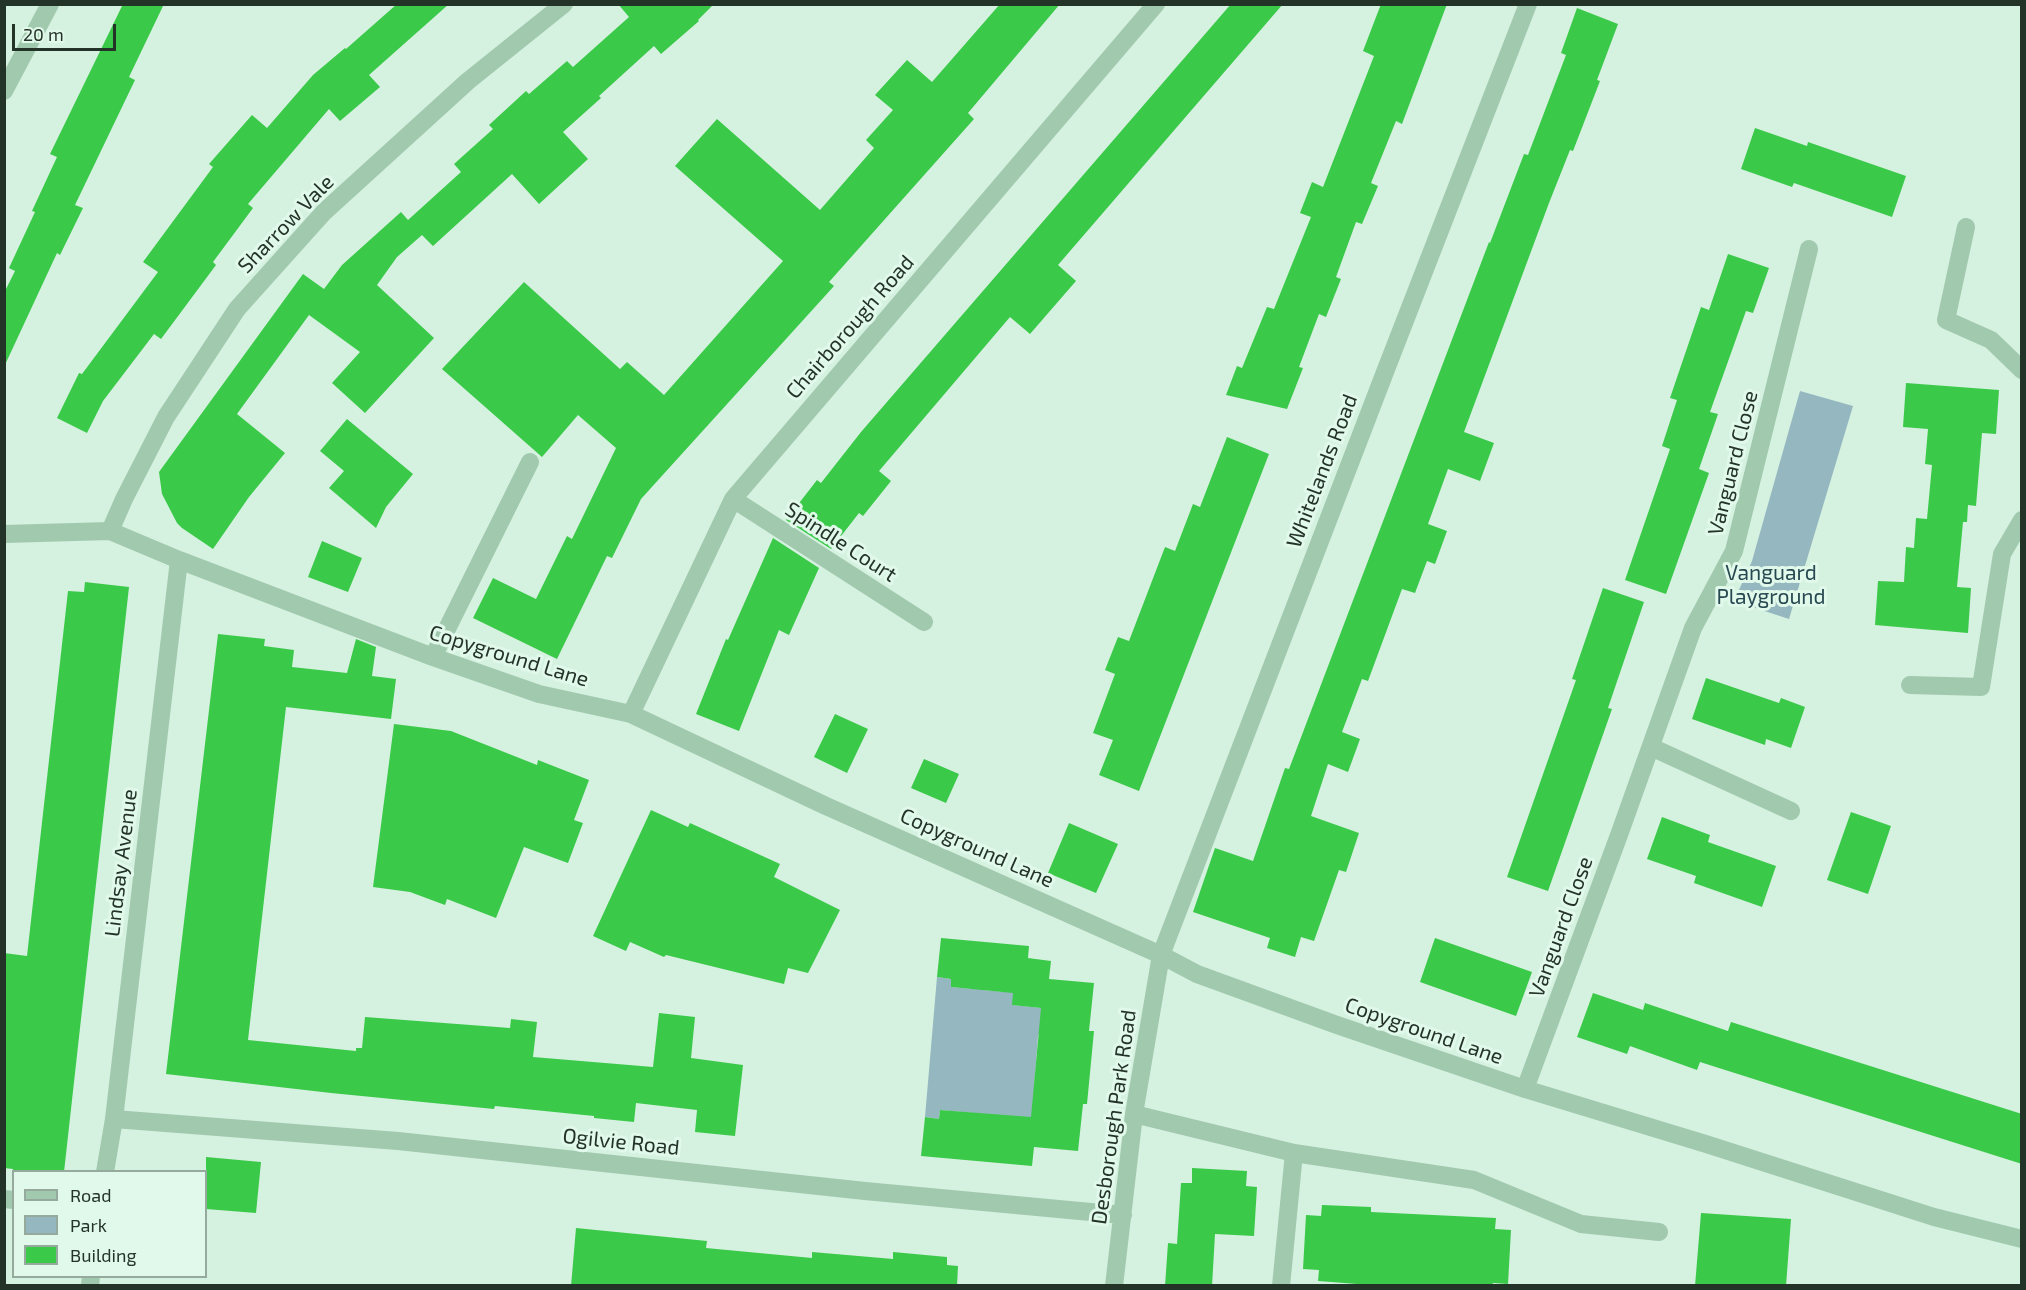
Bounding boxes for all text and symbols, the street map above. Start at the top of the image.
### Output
scale bar [15,12,118,50]
text: 20 m [23,23,64,45]
street label: Sharrow Vale [233,170,339,278]
street label: Chairborough Road [781,250,919,404]
street label: Vanguard Close [1703,388,1763,538]
street label: Whitelands Road [1281,391,1363,551]
street label: Spindle Court [781,497,901,587]
park label: Vanguard Playground [1716,560,1826,610]
street label: Copyground Lane [426,620,592,692]
street label: Lindsay Avenue [99,788,143,938]
street label: Copyground Lane [896,803,1058,893]
street label: Vanguard Close [1524,853,1598,1001]
street label: Copyground Lane [1342,992,1506,1070]
street label: Desborough Park Road [1086,1008,1142,1226]
street label: Ogilvie Road [561,1123,681,1161]
legend [12,1170,207,1278]
text: Road [70,1184,111,1206]
text: Park [70,1214,107,1236]
text: Building [70,1244,137,1266]

